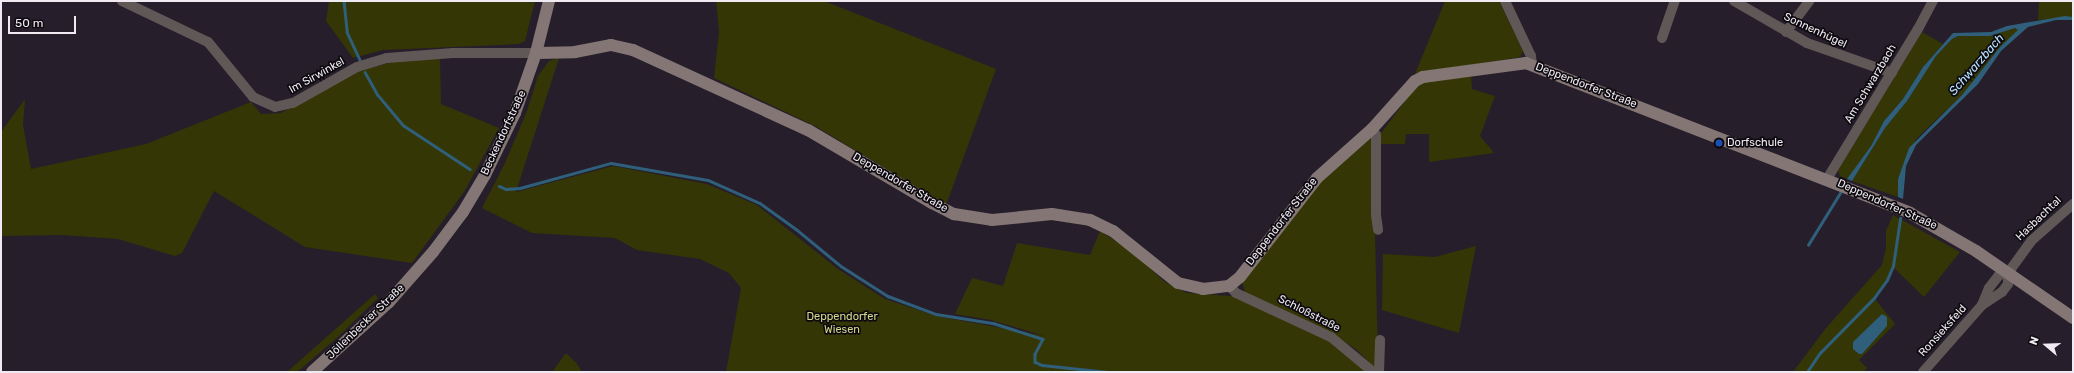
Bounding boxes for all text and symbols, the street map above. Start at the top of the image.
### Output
scale bar [10,8,78,34]
street label: Sonnenhügel [1781,11,1849,51]
text: 50 m [15,16,43,30]
water label: Schwarzbach [1946,31,2008,99]
street label: Am Schwarzbach [1842,42,1900,126]
street label: Im Sirwinkel [287,55,347,97]
street label: Deppendorfer Straße [1533,61,1639,111]
street label: Beckendorfstraße [479,89,529,177]
place label: Dorfschule [1727,136,1783,150]
marker: Dorfschule [1714,138,1724,148]
street label: Deppendorfer Straße [850,150,950,216]
street label: Deppendorfer Straße [1244,175,1320,269]
street label: Deppendorfer Straße [1835,177,1939,233]
street label: Hasbachtal [2014,194,2064,244]
street label: Jöllenbecker Straße [325,282,407,362]
street label: Schloßstraße [1276,293,1342,335]
street label: Ronsieksfeld [1916,302,1970,360]
park label: Deppendorfer Wiesen [806,311,878,337]
north arrow [2026,325,2066,365]
text: N [2027,335,2042,347]

